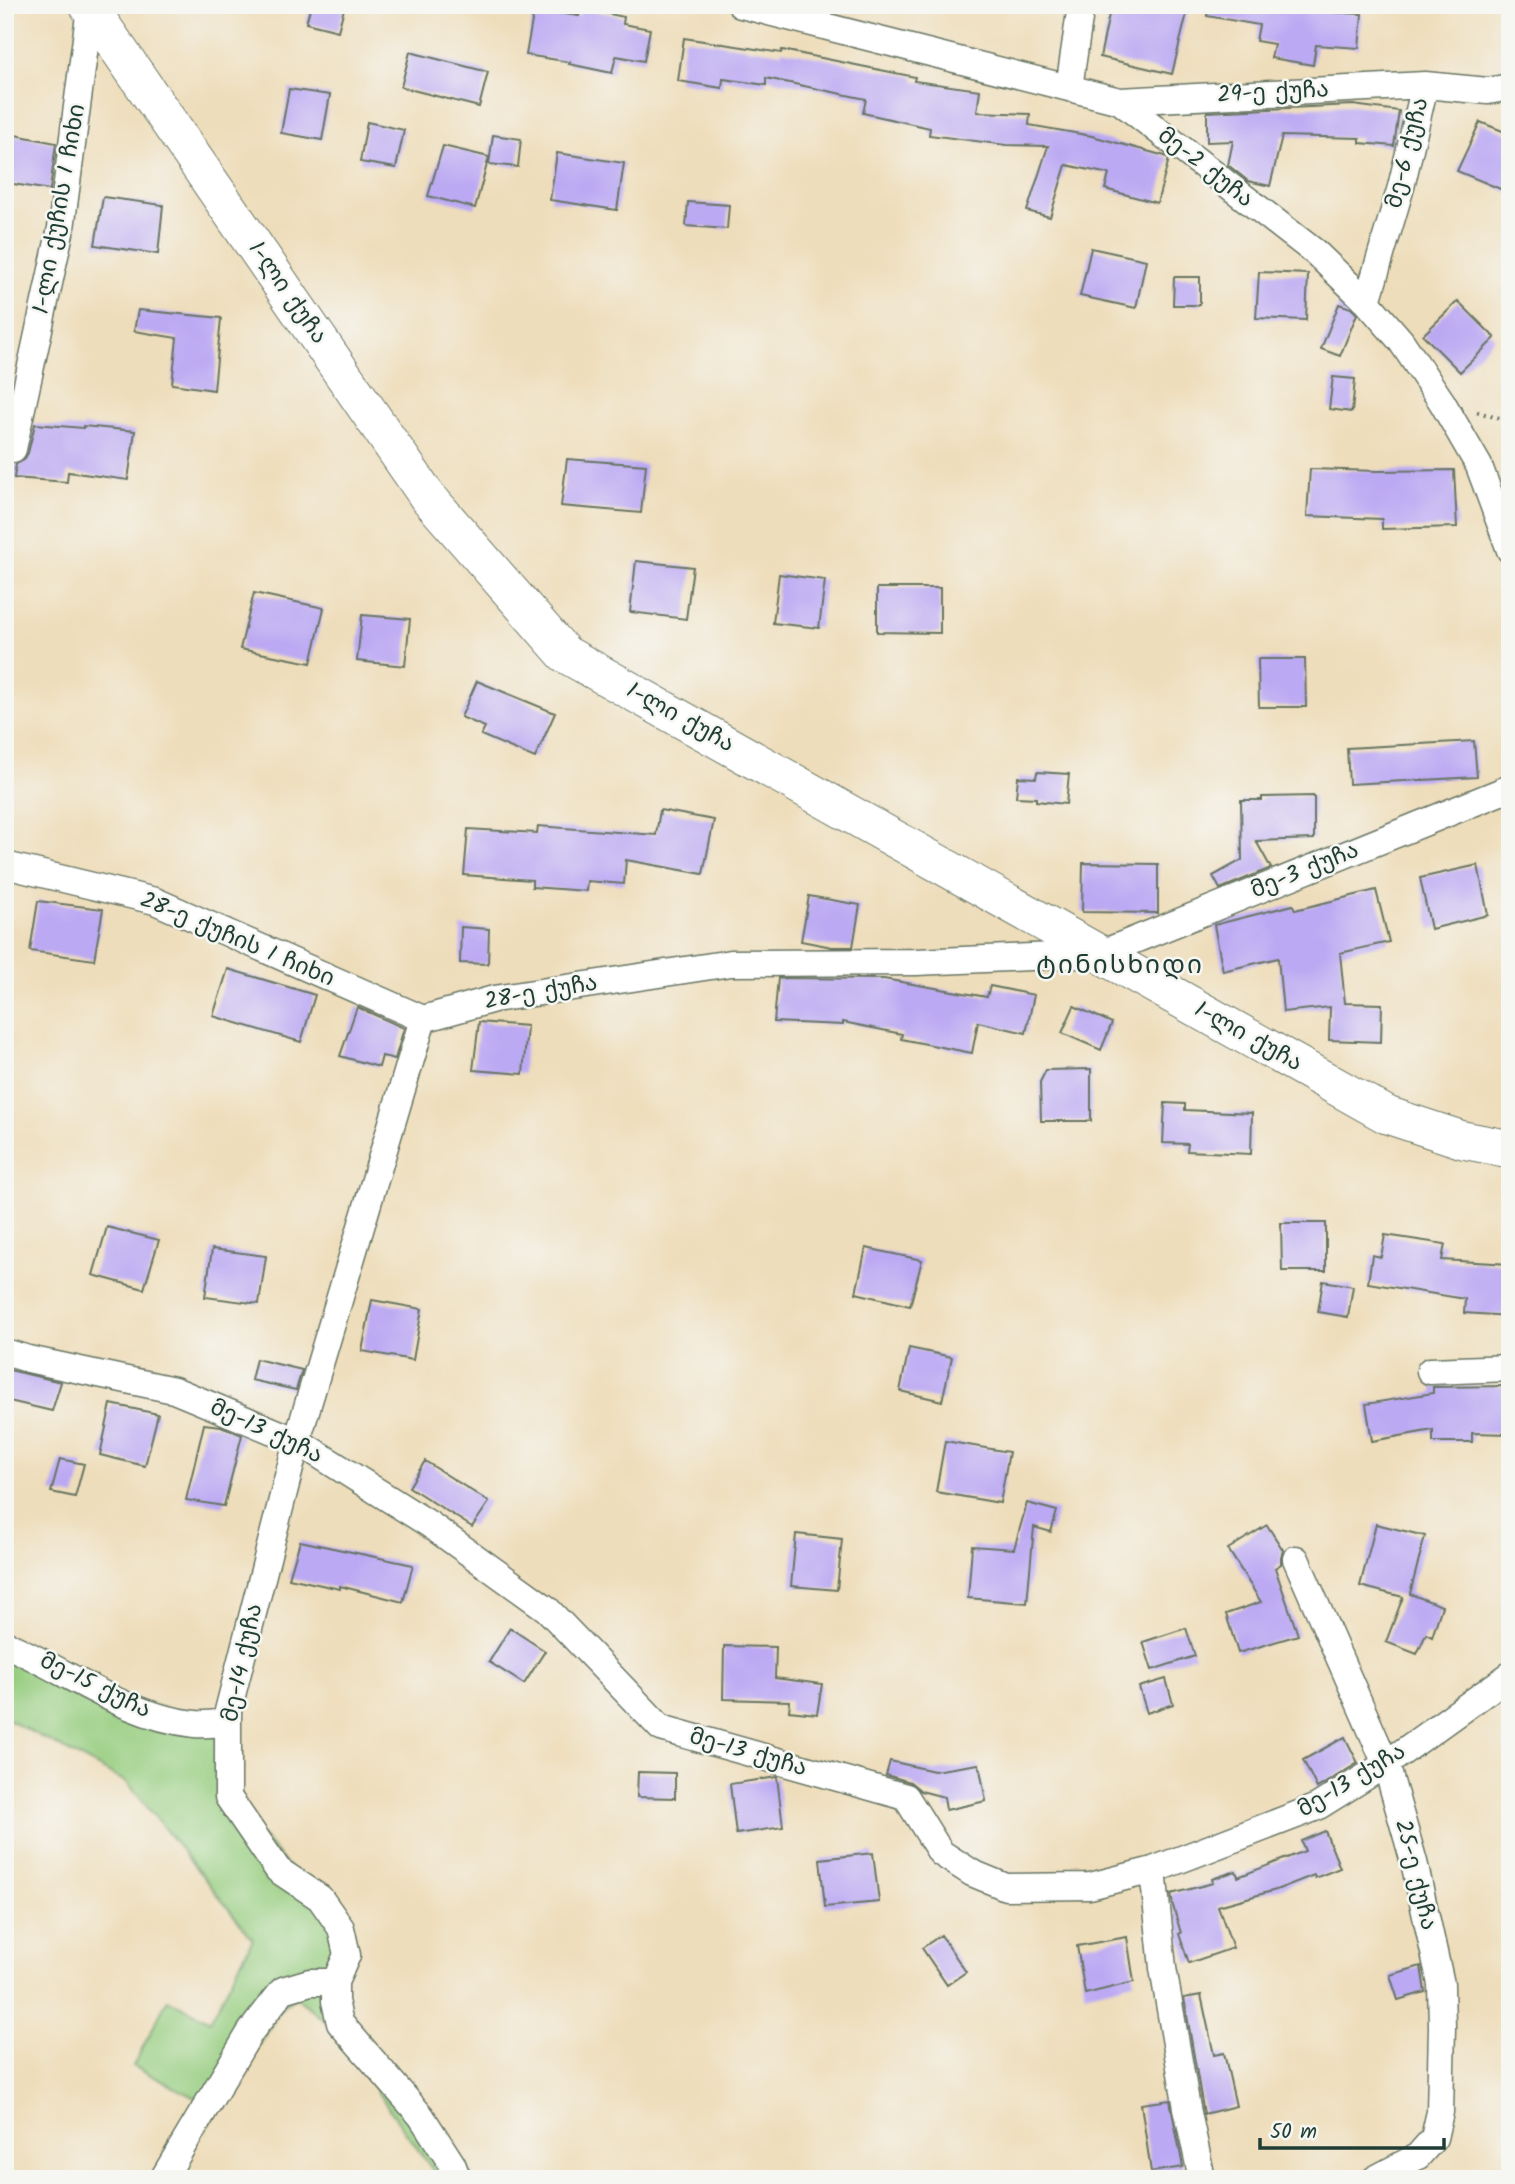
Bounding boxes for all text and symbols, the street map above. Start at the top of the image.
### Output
street label: 29-ე ქუჩა [1216,72,1330,114]
street label: მე-6 ქუჩა [1377,94,1439,212]
street label: 1-ლი ქუჩის I ჩიხი [24,101,96,317]
street label: მე-2 ქუჩა [1149,119,1261,217]
street label: 1-ლი ქუჩა [238,234,336,352]
street label: 1-ლი ქუჩა [619,673,741,763]
street label: მე-3 ქუჩა [1246,833,1364,909]
street label: 28-ე ქუჩის I ჩიხი [134,883,340,997]
district label: ტინისხიდი [1036,945,1204,987]
street label: 28-ე ქუჩა [482,965,600,1021]
street label: 1-ლი ქუჩა [1187,992,1309,1082]
street label: მე-13 ქუჩა [204,1390,328,1474]
street label: მე-14 ქუჩა [213,1600,273,1726]
street label: მე-15 ქუჩა [33,1644,157,1728]
street label: მე-13 ქუჩა [685,1719,811,1787]
street label: მე-13 ქუჩა [1291,1734,1413,1828]
street label: 25-ე ქუჩა [1384,1816,1446,1934]
scale bar [1260,2107,1443,2151]
text: 50 m [1270,2116,1317,2149]

